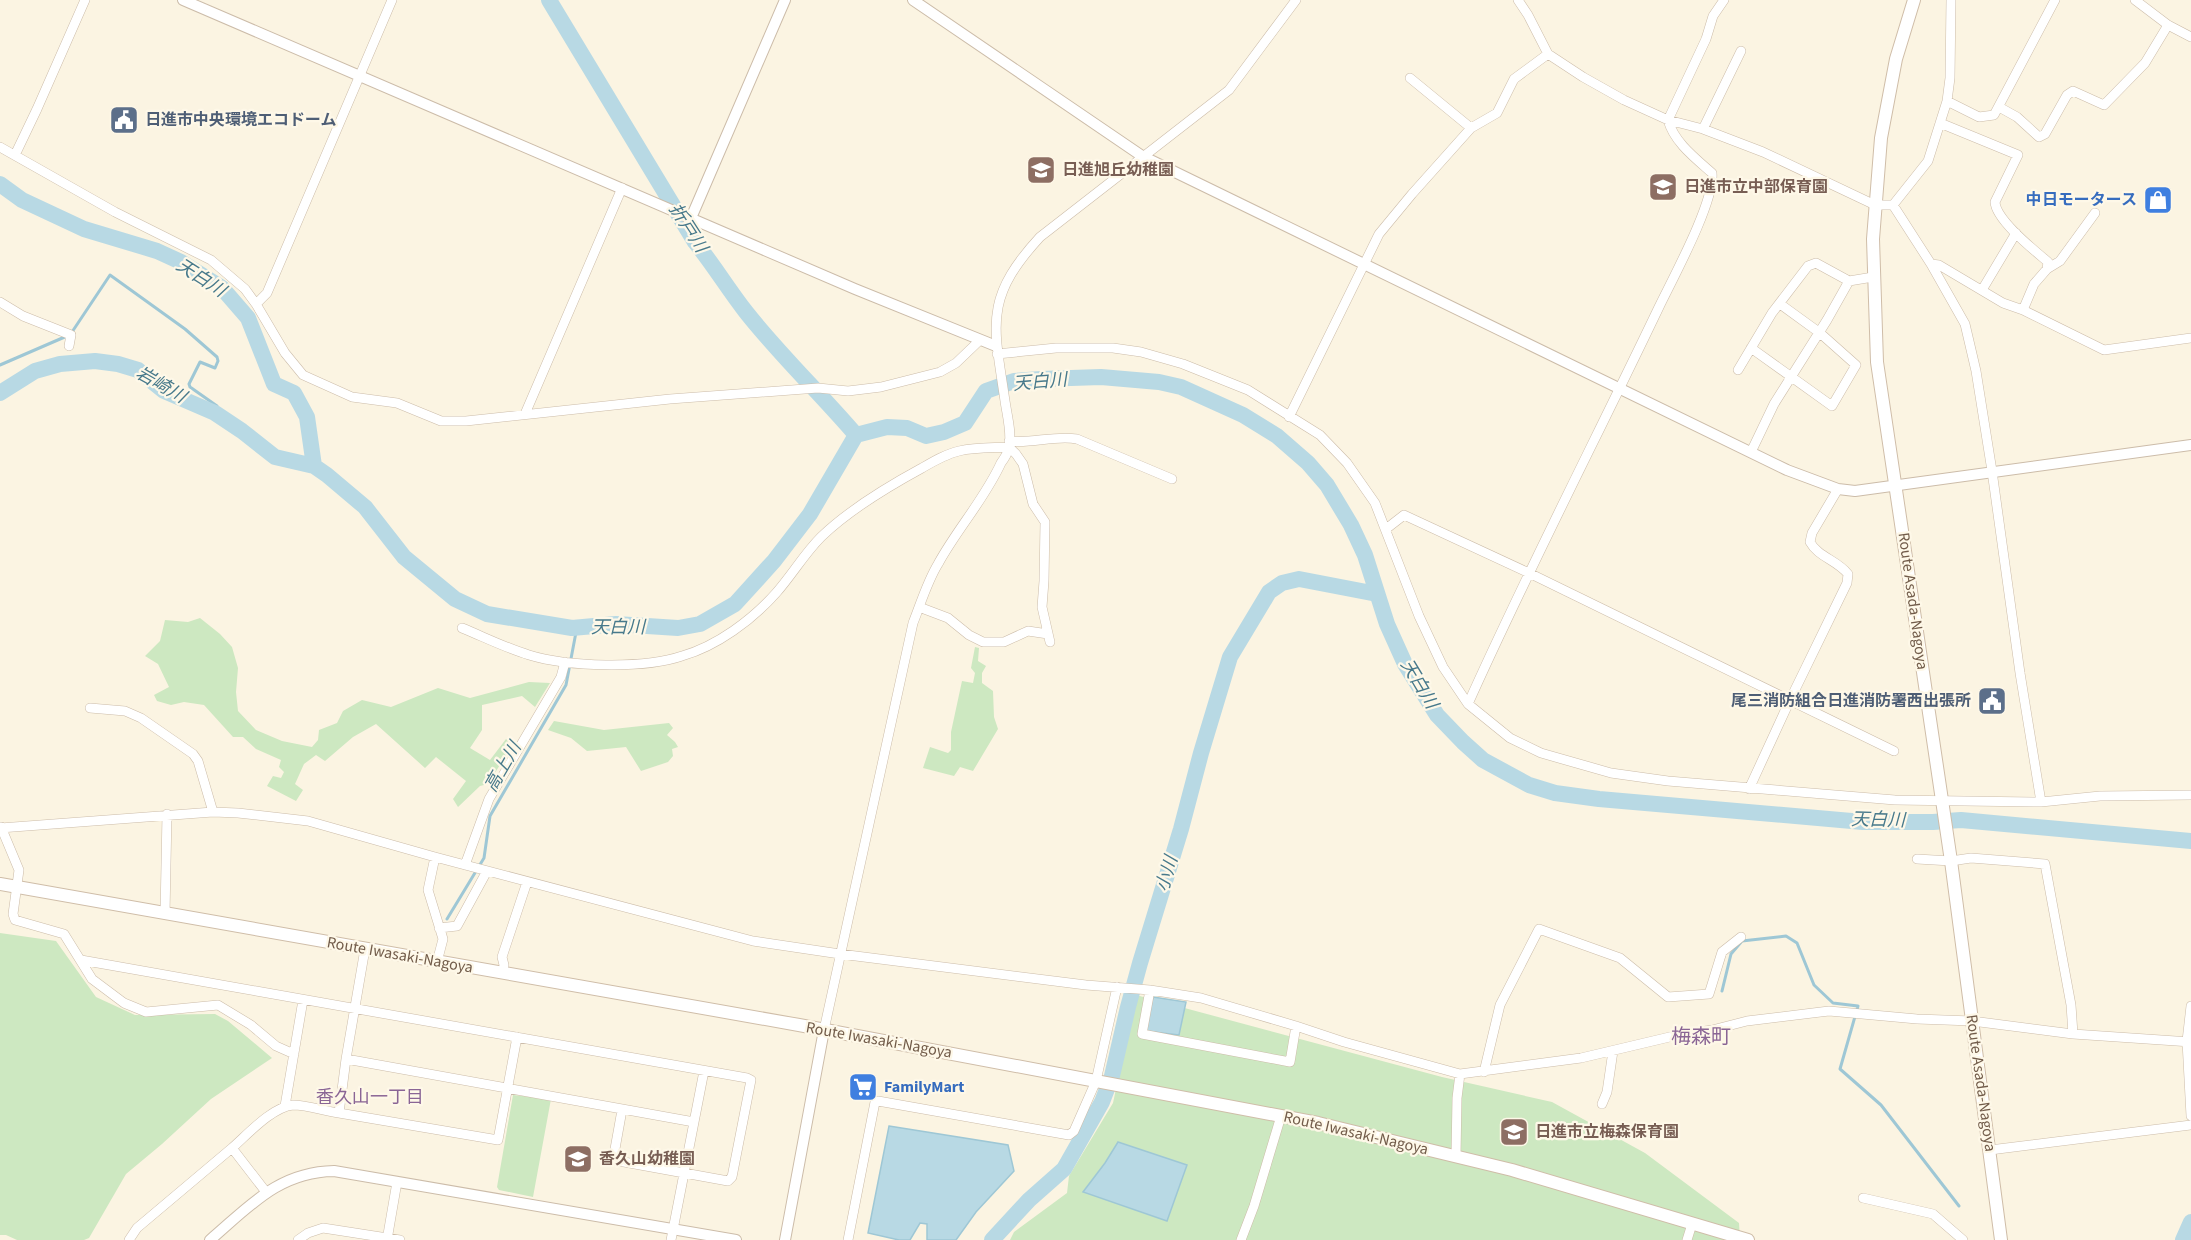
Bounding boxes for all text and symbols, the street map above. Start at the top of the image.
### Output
public building icon: 日進市中央環境エコドーム [108,104,140,136]
place label: 日進市中央環境エコドーム [145,109,337,131]
school or university icon: 日進旭丘幼稚園 [1025,154,1057,186]
place label: 日進旭丘幼稚園 [1062,159,1174,181]
school or university icon: 日進市立中部保育園 [1647,171,1679,203]
place label: 日進市立中部保育園 [1684,176,1828,198]
shop icon: 中日モータース [2142,184,2174,216]
place label: 中日モータース [2026,189,2137,211]
water label: 折戸川 [663,199,714,259]
water label: 天白川 [172,253,232,304]
water label: 岩崎川 [131,361,192,410]
water label: 天白川 [1012,367,1070,397]
street label: Route Asada-Nagoya [1892,531,1934,671]
water label: 天白川 [591,615,647,640]
water label: 天白川 [1394,654,1445,715]
public building icon: 尾三消防組合日進消防署西出張所 [1976,685,2008,717]
place label: 尾三消防組合日進消防署西出張所 [1731,690,1971,712]
water label: 高上川 [479,736,528,797]
water label: 天白川 [1851,807,1907,833]
water label: 小川 [1150,851,1185,895]
street label: Route Iwasaki-Nagoya [325,931,475,979]
street label: Route Asada-Nagoya [1960,1013,2002,1153]
street label: Route Iwasaki-Nagoya [804,1016,954,1064]
district label: 梅森町 [1671,1023,1731,1051]
supermarket icon: FamilyMart [847,1071,879,1103]
place label: FamilyMart [884,1076,964,1098]
district label: 香久山一丁目 [316,1085,424,1110]
street label: Route Iwasaki-Nagoya [1281,1106,1431,1160]
school or university icon: 日進市立梅森保育園 [1498,1116,1530,1148]
place label: 日進市立梅森保育園 [1535,1121,1679,1143]
school or university icon: 香久山幼稚園 [562,1143,594,1175]
place label: 香久山幼稚園 [599,1148,695,1170]

